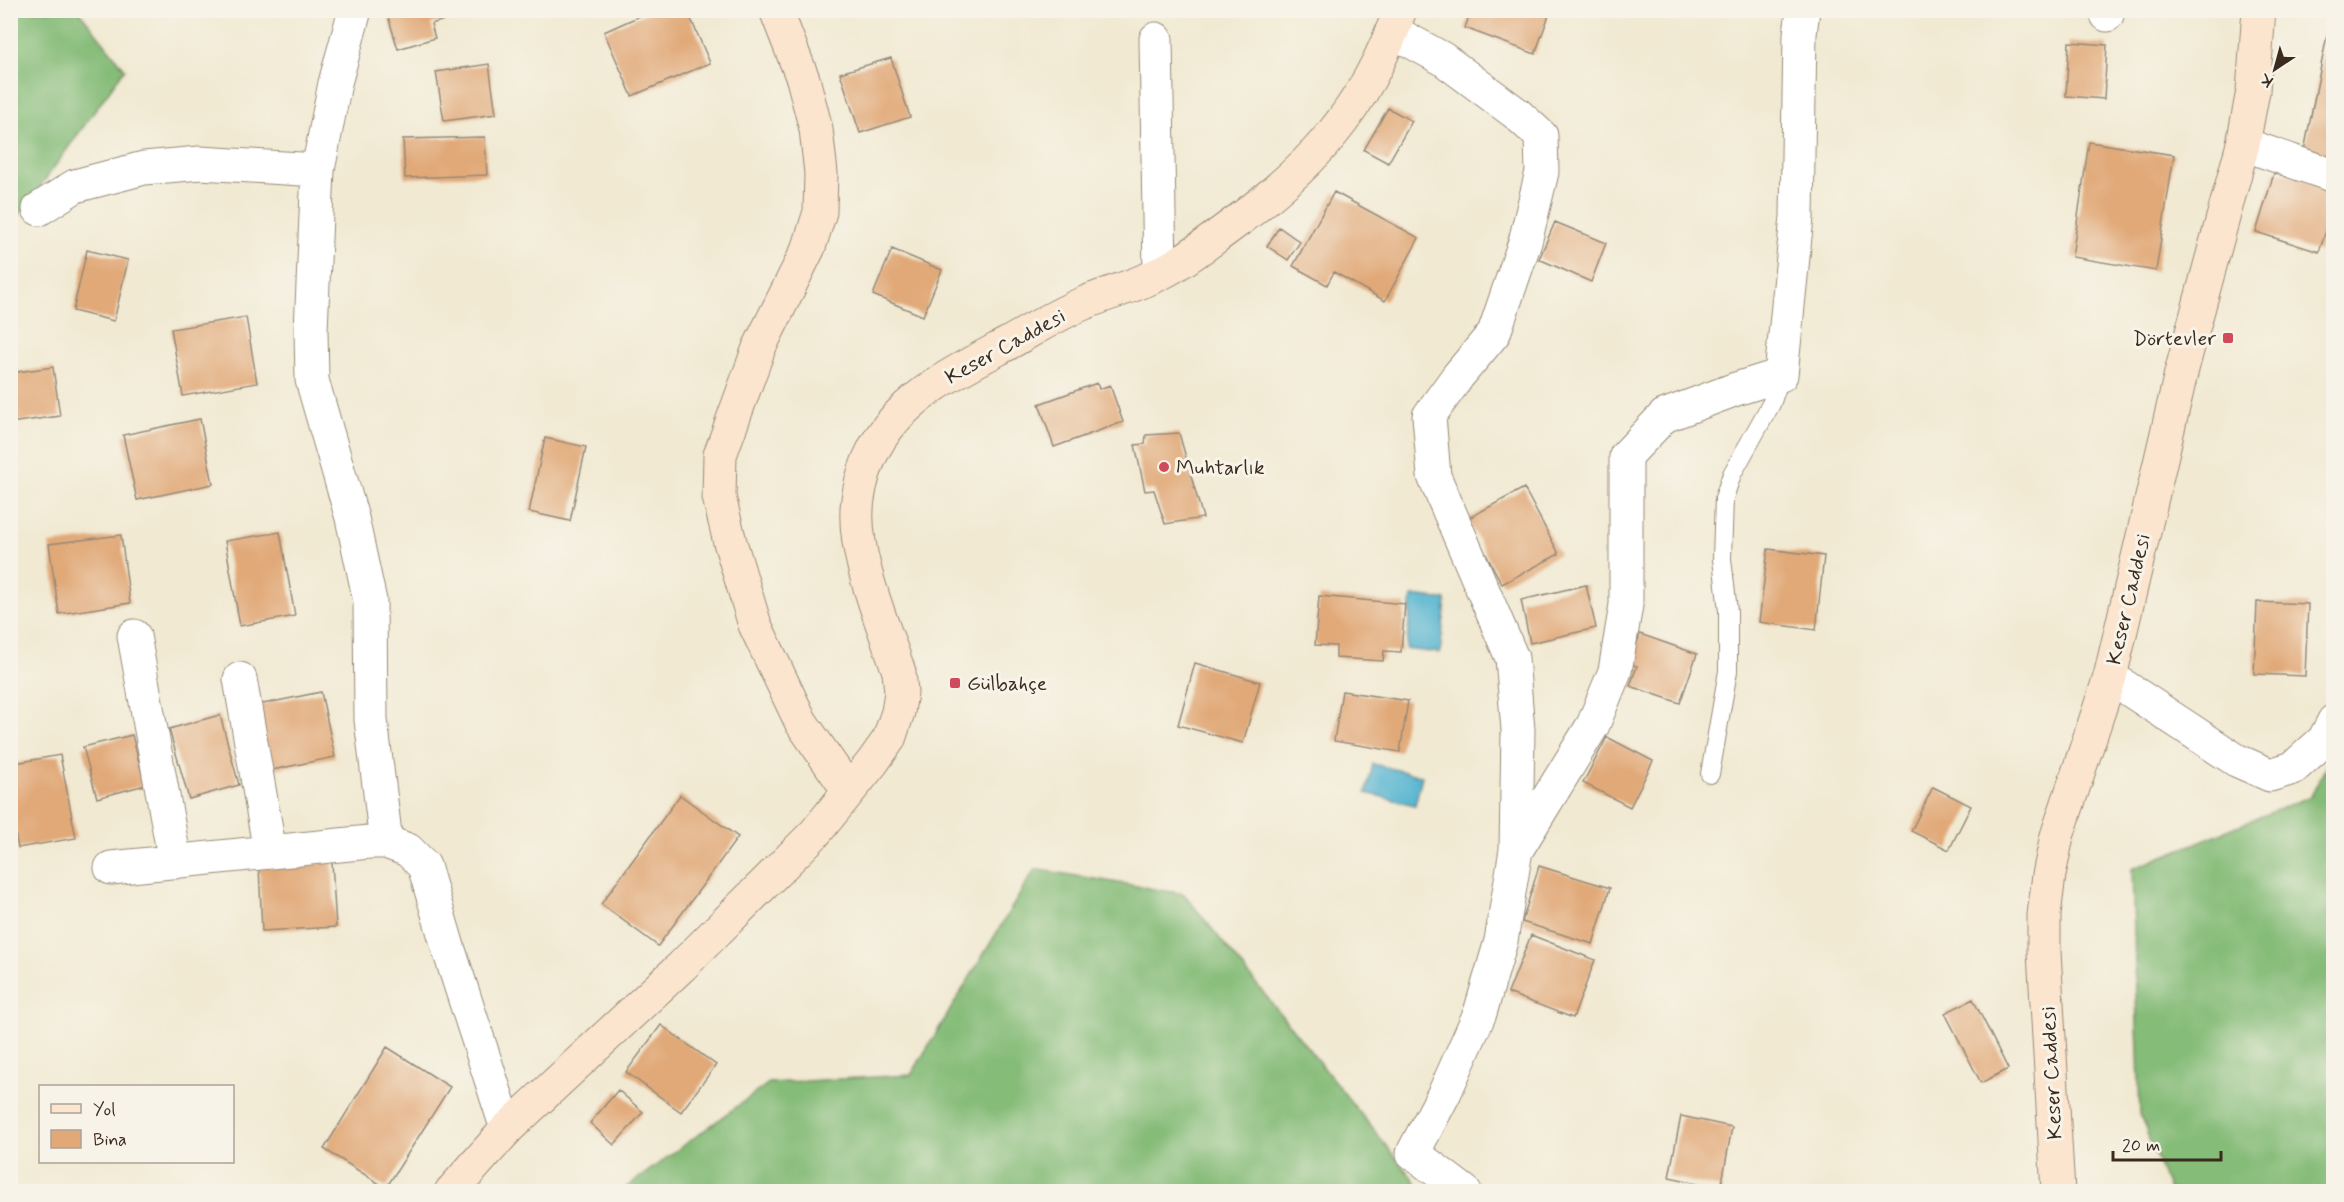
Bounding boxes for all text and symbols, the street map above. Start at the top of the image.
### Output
north arrow [2245,39,2305,99]
text: K [2256,68,2278,92]
street label: Keser Caddesi [940,302,1071,392]
place label: Dörtevler [2133,325,2216,353]
marker: Dörtevler [2221,331,2235,345]
place label: Muhtarlık [1176,454,1265,482]
marker: Muhtarlık [1157,460,1171,474]
street label: Keser Caddesi [2100,531,2158,667]
place label: Gülbahçe [967,670,1047,698]
marker: Gülbahçe [948,676,962,690]
street label: Keser Caddesi [2035,1006,2069,1140]
legend [39,1085,234,1163]
text: Yol [93,1098,116,1122]
scale bar [2113,1124,2221,1162]
text: Bina [93,1128,127,1152]
text: 20 m [2122,1134,2160,1158]

